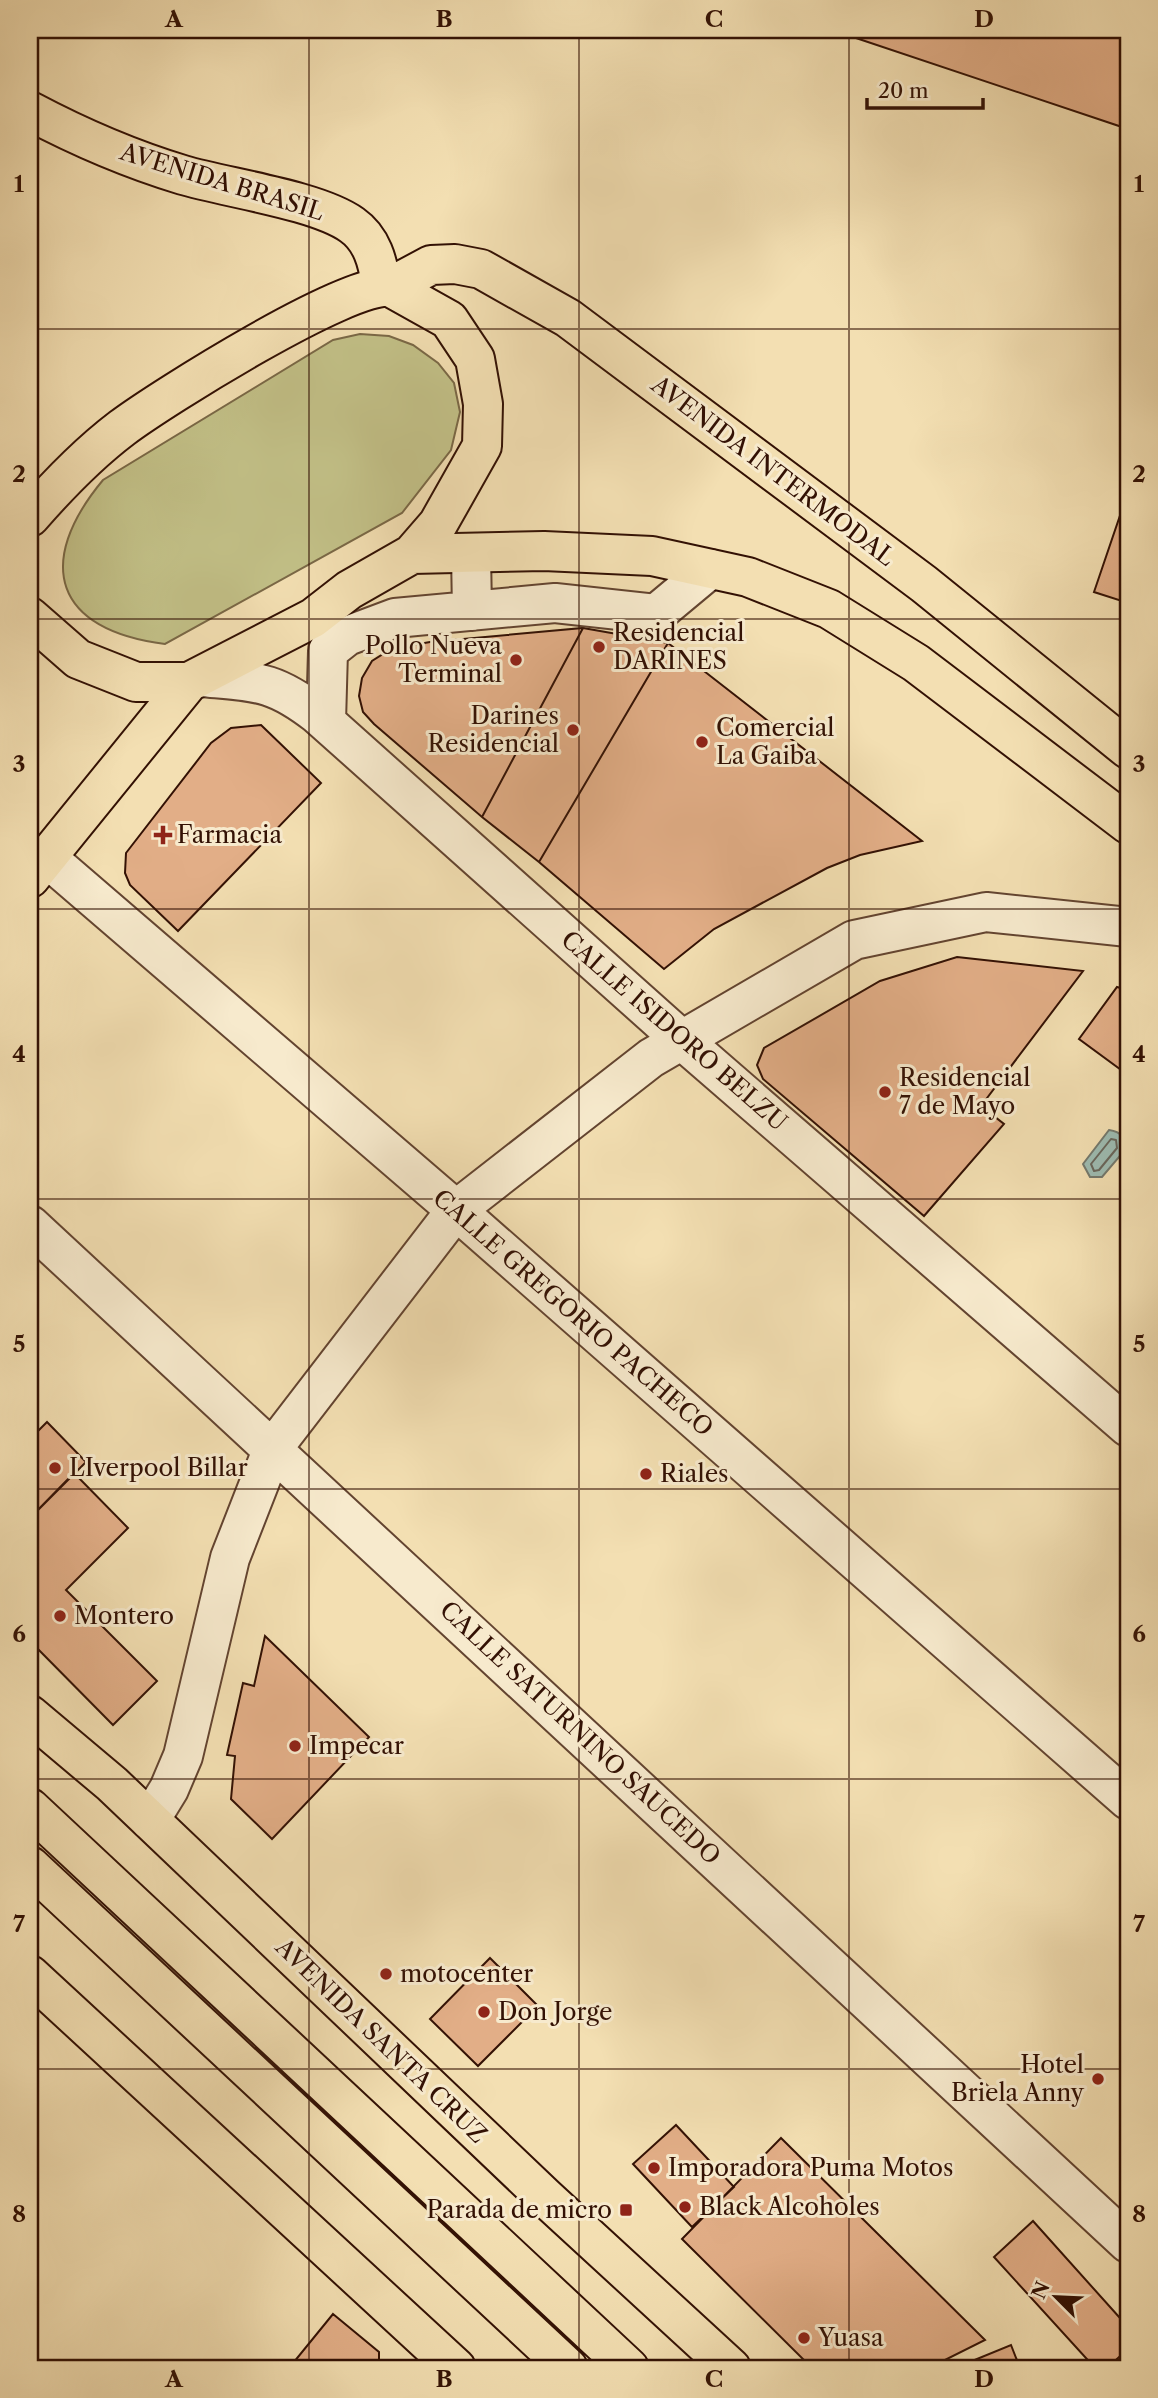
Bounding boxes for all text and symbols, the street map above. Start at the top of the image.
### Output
text: A [164,5,184,33]
text: B [435,5,453,33]
text: C [705,5,723,33]
text: D [974,5,994,33]
scale bar [867,66,983,110]
text: 20 m [878,78,929,103]
street label: AVENIDA BRASIL [116,136,328,226]
text: 1 [14,170,25,198]
text: 1 [1134,170,1145,198]
street label: AVENIDA INTERMODAL [645,369,901,572]
text: 2 [12,460,26,488]
text: 2 [1132,460,1146,488]
place label: Residencial DARINES [613,618,744,675]
place label: Pollo Nueva Terminal [365,631,502,688]
marker: Residencial DARINES [591,639,607,655]
marker: Pollo Nueva Terminal [508,652,524,668]
place label: Darines Residencial [428,701,559,758]
place label: Comercial La Gaiba [716,713,835,770]
marker: Darines Residencial [565,722,581,738]
marker: Comercial La Gaiba [694,734,710,750]
text: 3 [13,750,26,778]
text: 3 [1133,750,1146,778]
place label: Farmacia [177,820,282,849]
marker: Farmacia [155,827,171,843]
street label: CALLE ISIDORO BELZU [556,925,793,1137]
text: 4 [12,1040,26,1068]
text: 4 [1132,1040,1146,1068]
place label: Residencial 7 de Mayo [899,1063,1030,1120]
marker: Residencial 7 de Mayo [877,1084,893,1100]
street label: CALLE GREGORIO PACHECO [427,1183,719,1442]
text: 5 [13,1330,25,1358]
text: 5 [1133,1330,1145,1358]
place label: LIverpool Billar [69,1453,248,1482]
place label: Riales [660,1459,729,1488]
marker: LIverpool Billar [47,1460,63,1476]
marker: Riales [638,1466,654,1482]
street label: CALLE SATURNINO SAUCEDO [434,1595,727,1870]
place label: Montero [74,1601,174,1630]
marker: Montero [52,1608,68,1624]
text: 6 [12,1620,26,1648]
text: 6 [1132,1620,1146,1648]
place label: Impecar [309,1731,404,1760]
marker: Impecar [287,1738,303,1754]
text: 7 [13,1910,25,1938]
text: 7 [1133,1910,1145,1938]
street label: AVENIDA SANTA CRUZ [269,1932,493,2149]
place label: motocenter [400,1959,533,1988]
marker: motocenter [378,1966,394,1982]
place label: Don Jorge [498,1997,612,2026]
marker: Don Jorge [476,2004,492,2020]
place label: Hotel Briela Anny [951,2050,1085,2107]
marker: Hotel Briela Anny [1090,2071,1106,2087]
place label: Imporadora Puma Motos [668,2153,953,2182]
marker: Imporadora Puma Motos [646,2160,662,2176]
place label: Black Alcoholes [699,2192,880,2221]
place label: Parada de micro [427,2195,612,2224]
marker: Black Alcoholes [677,2199,693,2215]
text: 8 [12,2200,26,2228]
text: 8 [1132,2200,1146,2228]
marker: Parada de micro [618,2202,634,2218]
north arrow [1021,2262,1092,2332]
text: N [1027,2278,1055,2303]
place label: Yuasa [817,2323,884,2352]
marker: Yuasa [796,2330,812,2346]
text: A [164,2365,184,2393]
text: B [435,2365,453,2393]
text: C [705,2365,723,2393]
text: D [974,2365,994,2393]

